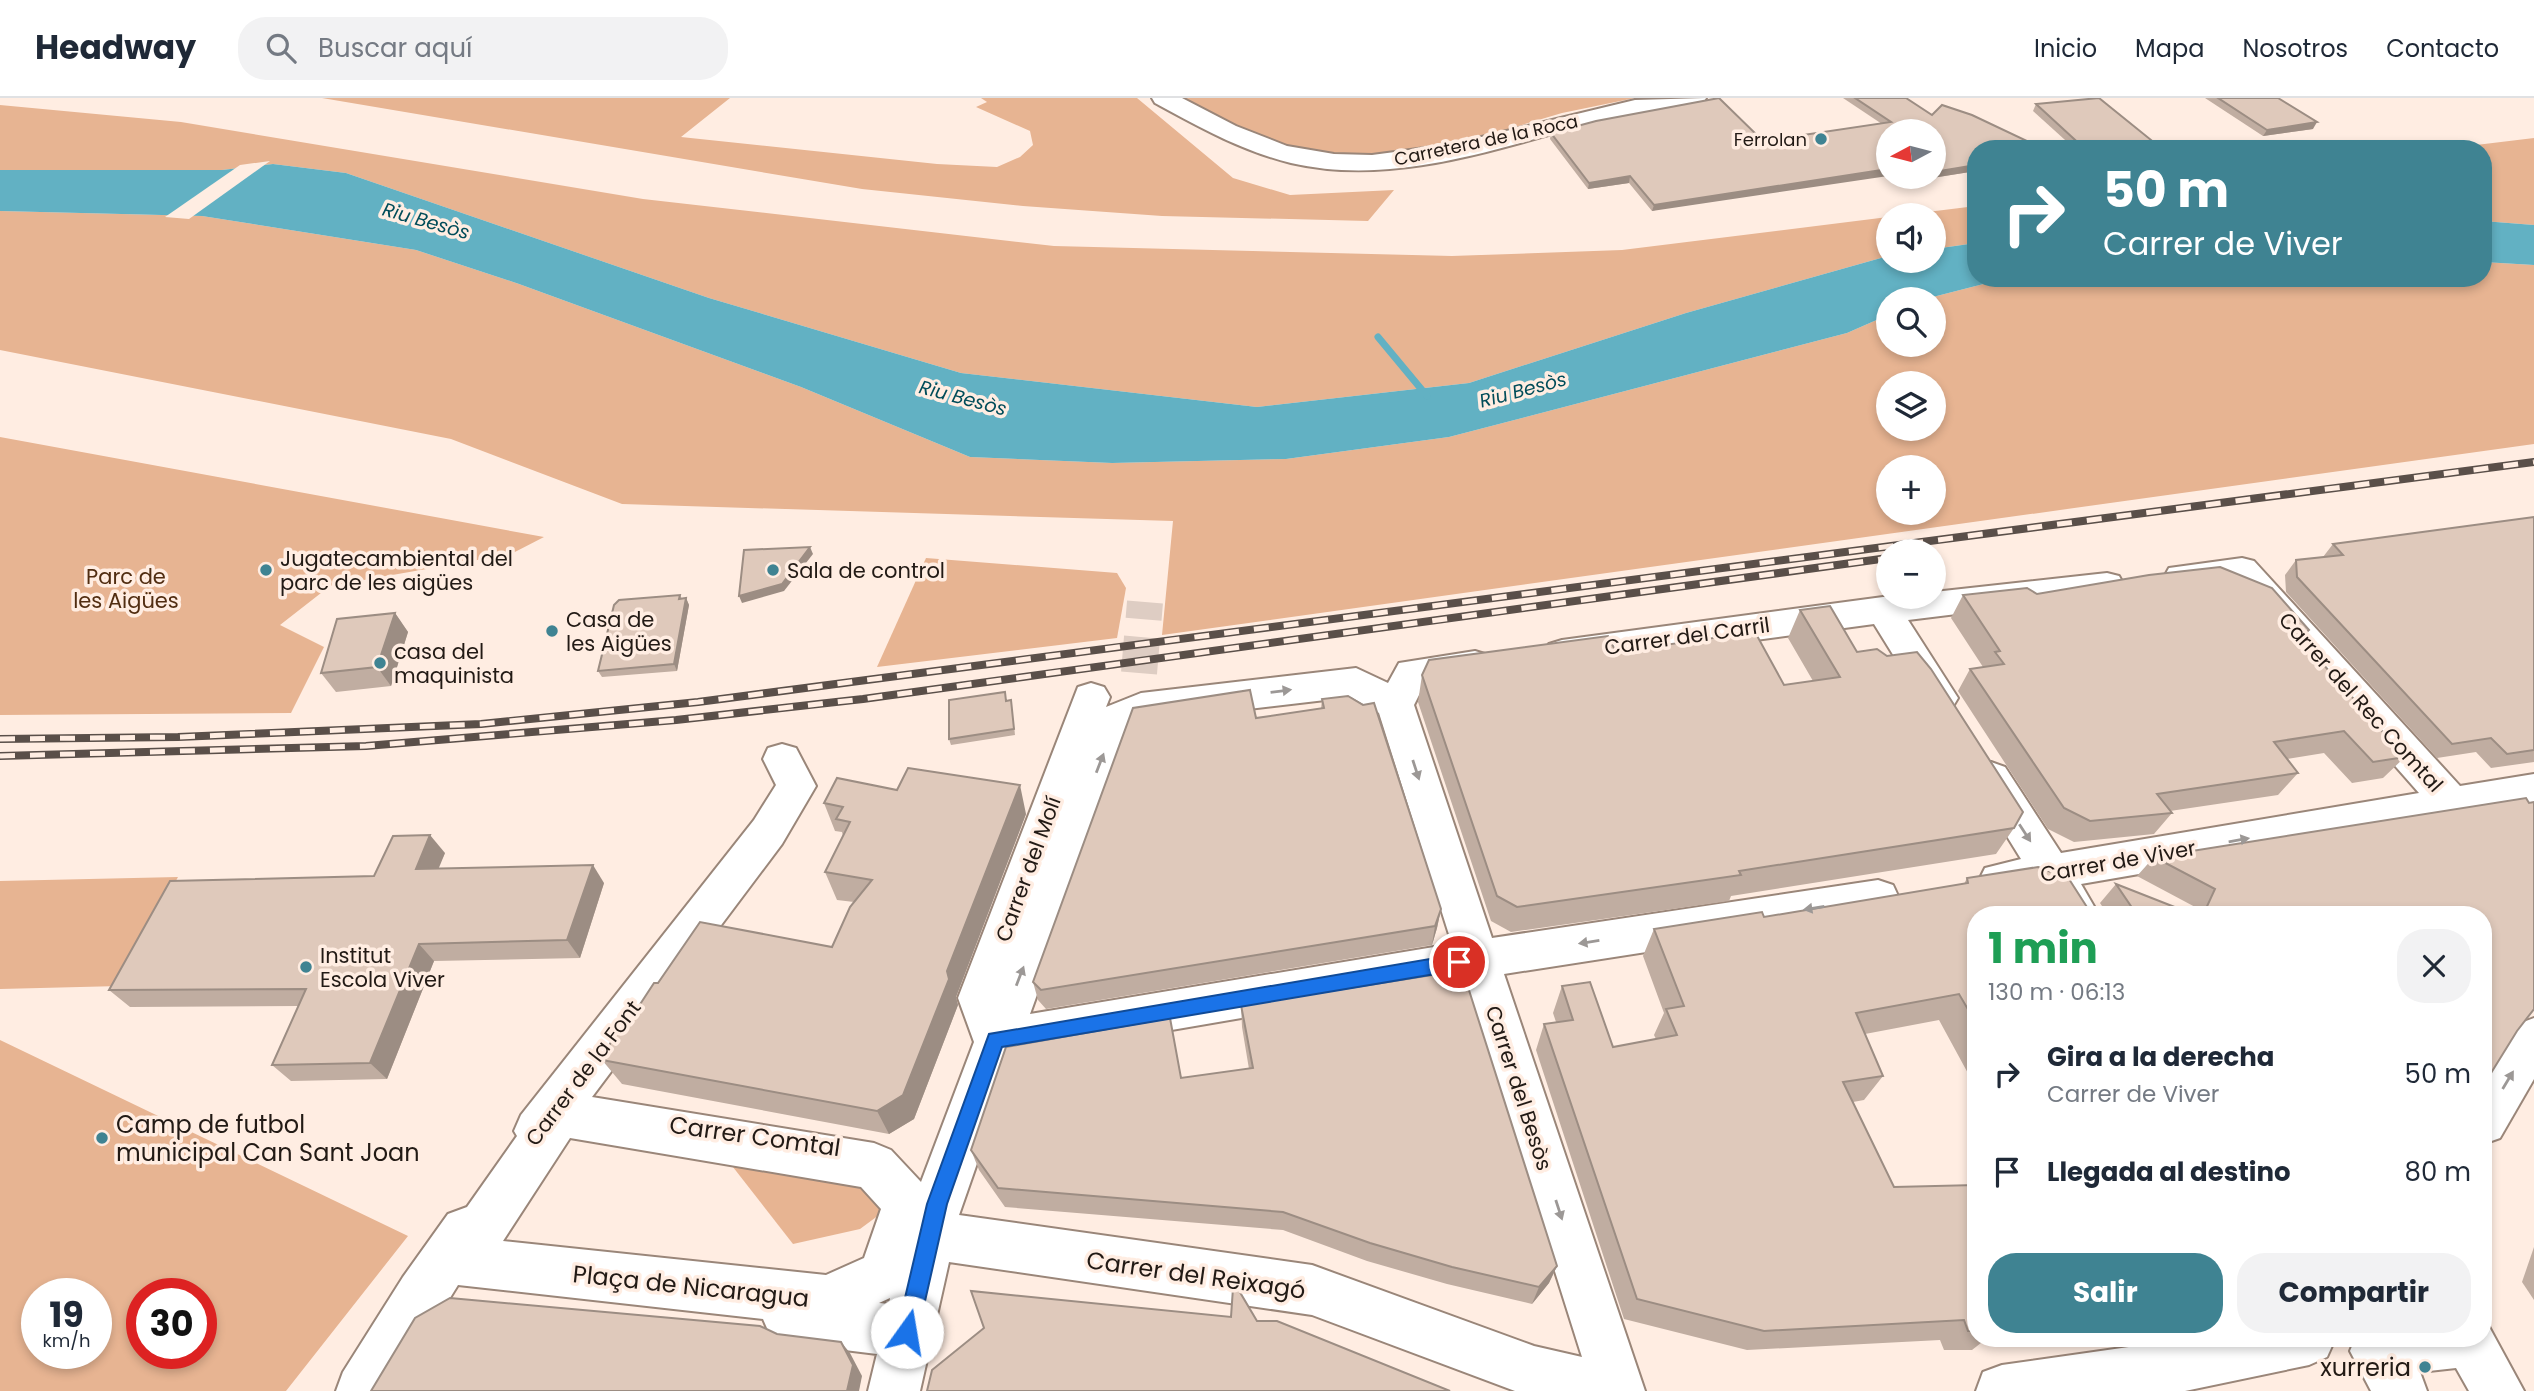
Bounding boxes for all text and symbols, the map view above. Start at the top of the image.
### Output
search box [238,17,728,80]
text: Headway [35,24,196,71]
icon: search [262,29,300,67]
text: Buscar aquí [318,30,472,66]
text: Inicio [2034,32,2097,65]
text: Mapa [2135,32,2204,65]
text: Nosotros [2242,32,2348,65]
text: Contacto [2386,32,2499,65]
street label: Carretera de la Roca [1392,108,1580,172]
north arrow [1876,119,1946,189]
map controls [1876,119,1946,609]
place label: Ferrolan [1734,127,1807,152]
marker: Ferrolan [1813,131,1829,147]
text: 50 m [2103,156,2229,224]
icon: right [1988,168,2079,259]
water label: Riu Besòs [379,196,473,246]
button: sound [1876,203,1946,273]
text: Carrer de Viver [2103,221,2343,266]
button: search [1876,287,1946,357]
water label: Riu Besòs [1476,365,1570,415]
button: layers [1876,371,1946,441]
water label: Riu Besòs [916,373,1010,423]
button: + [1876,455,1946,525]
button: − [1876,539,1946,609]
place label: Jugatecambiental del parc de les aigües [280,544,513,597]
place label: Sala de control [787,556,945,585]
park label: Parc de les Aigües [73,562,179,615]
marker: Jugatecambiental del parc de les aigües [258,562,274,578]
marker: Sala de control [765,562,781,578]
place label: Casa de les Aigües [566,605,672,658]
street label: Carrer del Rec Comtal [2272,606,2450,798]
street label: Carrer del Carril [1602,610,1772,662]
marker: Casa de les Aigües [544,623,560,639]
place label: casa del maquinista [394,637,514,690]
marker: casa del maquinista [372,655,388,671]
one-way arrow [1271,685,1293,696]
one-way arrow [1095,753,1106,774]
one-way arrow [1411,759,1422,780]
street label: Carrer del Molí [988,792,1068,946]
one-way arrow [2019,823,2032,842]
street label: Carrer de Viver [2038,833,2198,889]
one-way arrow [2228,834,2250,845]
one-way arrow [1803,903,1825,914]
text: 1 min [1988,919,2098,978]
button: close [2397,929,2471,1003]
pin [1429,932,1489,992]
one-way arrow [1578,937,1600,948]
place label: Institut Escola Viver [320,941,445,994]
icon: arrive [1440,943,1478,981]
marker: Institut Escola Viver [298,959,314,975]
one-way arrow [1015,966,1026,987]
text: 130 m · 06:13 [1988,976,2125,1008]
street label: Carrer de la Font [519,994,647,1152]
street label: Carrer del Besòs [1479,1002,1559,1174]
text: Gira a la derecha [2047,1039,2275,1075]
icon: right [1988,1055,2026,1093]
text: 50 m [2405,1056,2471,1092]
one-way arrow [2502,1071,2515,1090]
text: Carrer de Viver [2047,1078,2219,1110]
place label: Camp de futbol municipal Can Sant Joan [116,1108,420,1169]
street label: Carrer Comtal [667,1108,843,1164]
marker: Camp de futbol municipal Can Sant Joan [94,1130,110,1146]
icon: arrive [1988,1153,2026,1191]
text: Llegada al destino [2047,1154,2291,1190]
text: 80 m [2405,1154,2471,1190]
one-way arrow [1554,1200,1565,1221]
street label: Carrer del Reixagó [1084,1243,1308,1307]
button: Salir [1988,1253,2223,1333]
button: Compartir [2237,1253,2471,1333]
street label: Plaça de Nicaragua [571,1257,811,1315]
speed limit sign: 30 [126,1278,217,1369]
text: 19 [49,1290,84,1339]
position arrow [870,1295,944,1369]
text: km/h [43,1328,90,1353]
place label: xurreria [2320,1351,2411,1384]
marker: xurreria [2417,1359,2433,1375]

